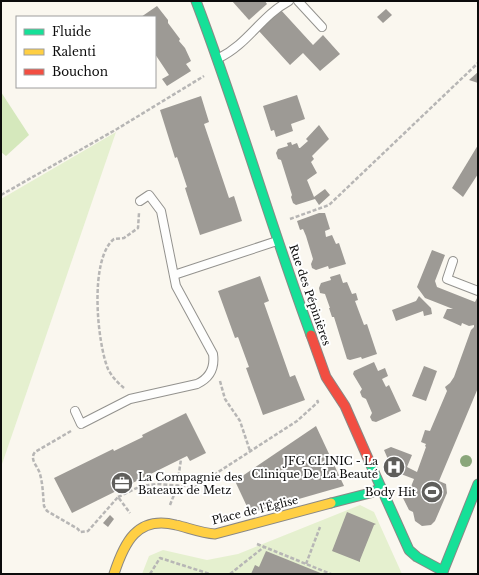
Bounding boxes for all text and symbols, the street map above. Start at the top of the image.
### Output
legend [16,16,156,88]
text: Fluide [52,24,91,39]
text: Ralenti [52,44,96,59]
text: Bouchon [52,64,108,79]
street label: Rue des Pépinières [286,243,334,347]
place label: JFG CLINIC - La Clinique De La Beauté [252,454,379,481]
hospital icon: JFG CLINIC - La Clinique De La Beauté [381,454,407,480]
office icon: La Compagnie des Bateaux de Metz [109,470,135,496]
place label: La Compagnie des Bateaux de Metz [138,470,243,497]
sports icon: Body Hit [419,479,445,505]
place label: Body Hit [365,485,417,499]
street label: Place de l'Église [210,492,300,528]

